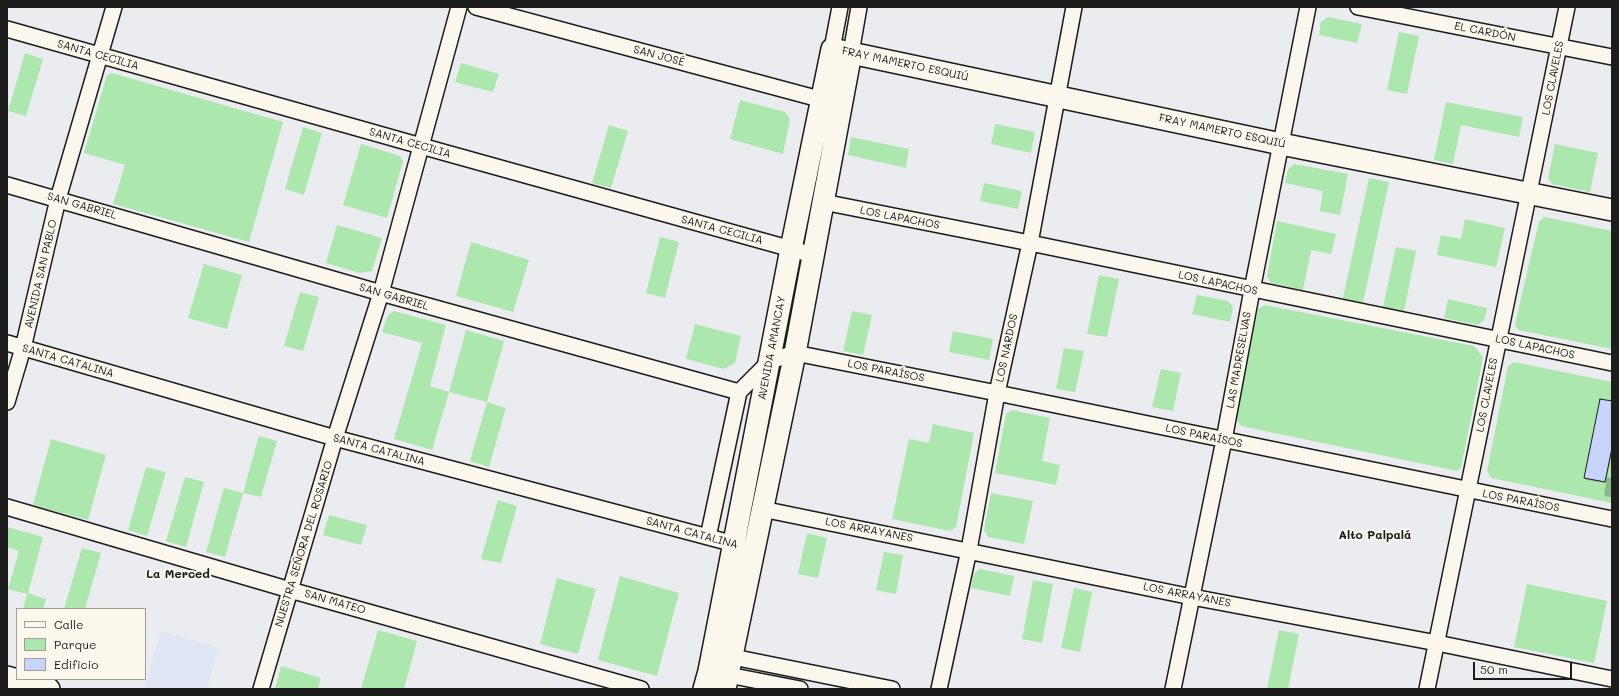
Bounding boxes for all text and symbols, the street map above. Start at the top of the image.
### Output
street label: EL CARDÓN [1453,20,1517,44]
street label: SANTA CECILIA [56,37,140,73]
street label: LOS CLAVELES [1539,40,1567,116]
street label: SAN JOSÉ [632,43,686,69]
street label: FRAY MAMERTO ESQUIÚ [841,44,969,84]
street label: FRAY MAMERTO ESQUIÚ [1158,111,1286,151]
street label: SANTA CECILIA [368,125,452,161]
street label: SAN GABRIEL [46,190,118,222]
street label: LOS LAPACHOS [859,204,941,232]
street label: SANTA CECILIA [680,213,764,247]
street label: AVENIDA SAN PABLO [22,218,60,330]
street label: LOS LAPACHOS [1177,268,1259,298]
street label: SAN GABRIEL [358,281,430,313]
street label: AVENIDA AMANCAY [755,295,789,401]
street label: LAS MADRESELVAS [1224,311,1254,409]
street label: LOS NARDOS [993,313,1021,383]
street label: LOS LAPACHOS [1494,332,1576,362]
street label: SANTA CATALINA [21,342,115,380]
street label: LOS PARAÍSOS [846,357,926,385]
street label: LOS CLAVELES [1473,357,1501,433]
street label: LOS PARAÍSOS [1164,421,1244,451]
street label: SANTA CATALINA [332,431,426,469]
street label: NUESTRA SEÑORA DEL ROSARIO [272,459,336,629]
street label: LOS PARAÍSOS [1481,487,1561,515]
street label: SANTA CATALINA [645,514,739,552]
street label: LOS ARRAYANES [824,515,914,545]
district label: Alto Palpalá [1339,528,1411,542]
district label: La Merced [146,567,210,581]
street label: LOS ARRAYANES [1142,580,1232,610]
street label: SAN MATEO [303,587,367,617]
legend [16,608,146,680]
text: Calle [54,616,84,632]
text: Parque [54,636,97,652]
scale bar [1475,654,1574,680]
text: Edificio [54,656,98,672]
text: 50 m [1480,661,1508,677]

